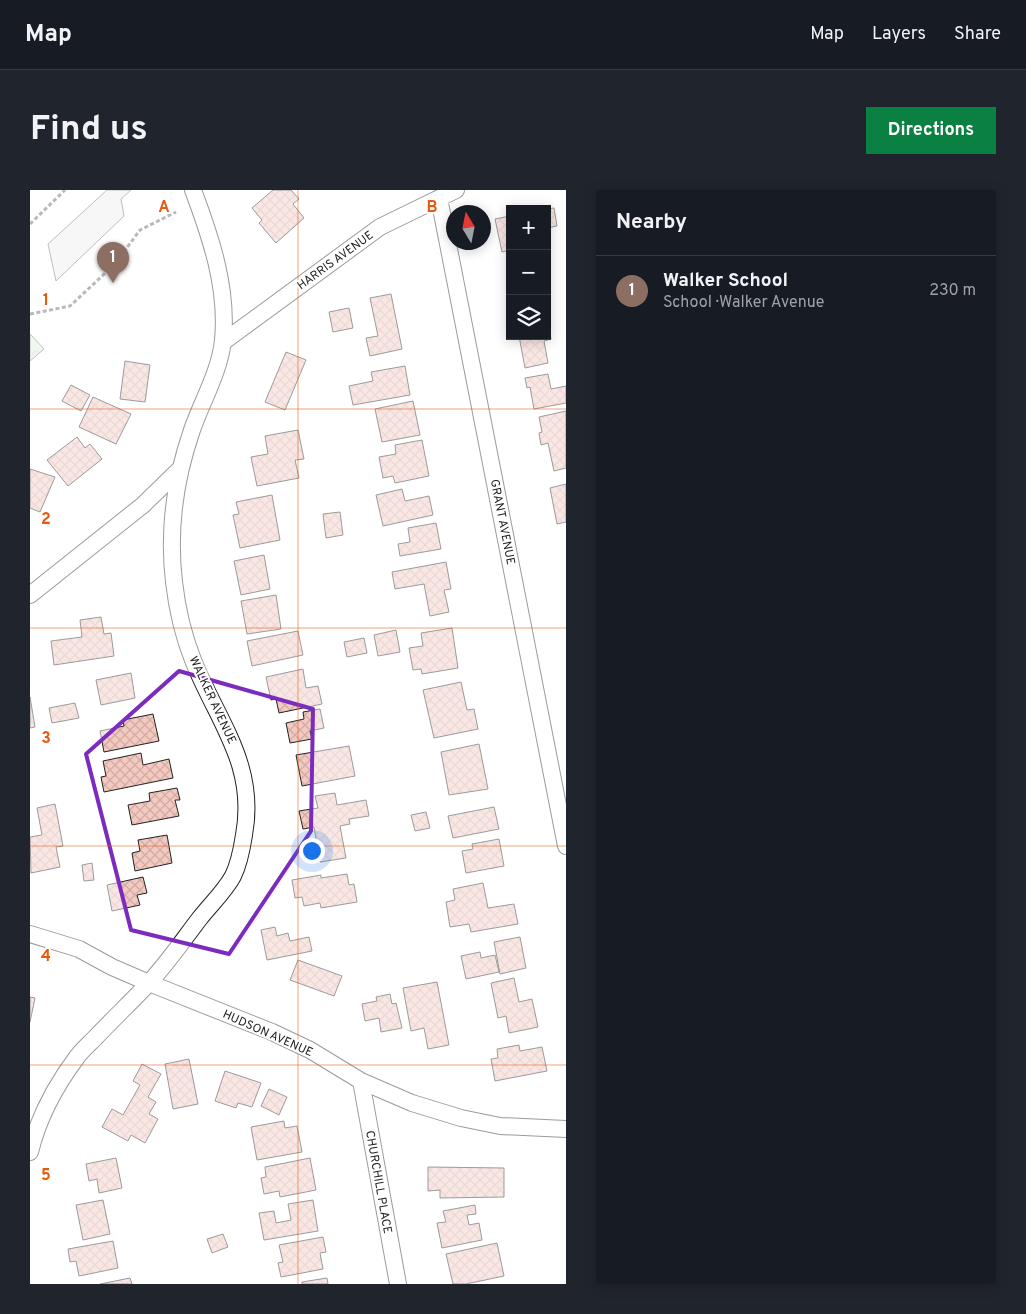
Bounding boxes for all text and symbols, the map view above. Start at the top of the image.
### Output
text: Map [25,20,72,50]
text: Map [810,23,844,46]
text: Layers [872,23,926,46]
text: Share [954,23,1001,46]
button: Directions [866,107,996,154]
text: Find us [30,108,148,152]
text: A [158,198,170,218]
text: B [426,198,438,218]
north arrow [446,205,491,250]
map controls [506,205,551,340]
button: + [506,205,551,250]
text: Nearby [616,209,687,236]
street label: HARRIS AVENUE [294,228,377,294]
pin: 1 [97,242,129,283]
button: − [506,250,551,295]
text: Walker School [663,269,788,293]
text: 1 [629,281,635,301]
text: 230 m [929,281,976,301]
text: 1 [43,291,49,311]
text: School · Walker Avenue [663,293,824,313]
button: layers [506,295,551,340]
street label: GRANT AVENUE [486,478,518,566]
text: 2 [41,510,51,530]
street label: WALKER AVENUE [185,654,239,747]
text: 3 [41,729,51,749]
your location [299,838,325,864]
text: 4 [41,947,51,967]
street label: HUDSON AVENUE [220,1007,315,1061]
street label: CHURCHILL PLACE [361,1129,395,1235]
text: 5 [41,1166,51,1186]

